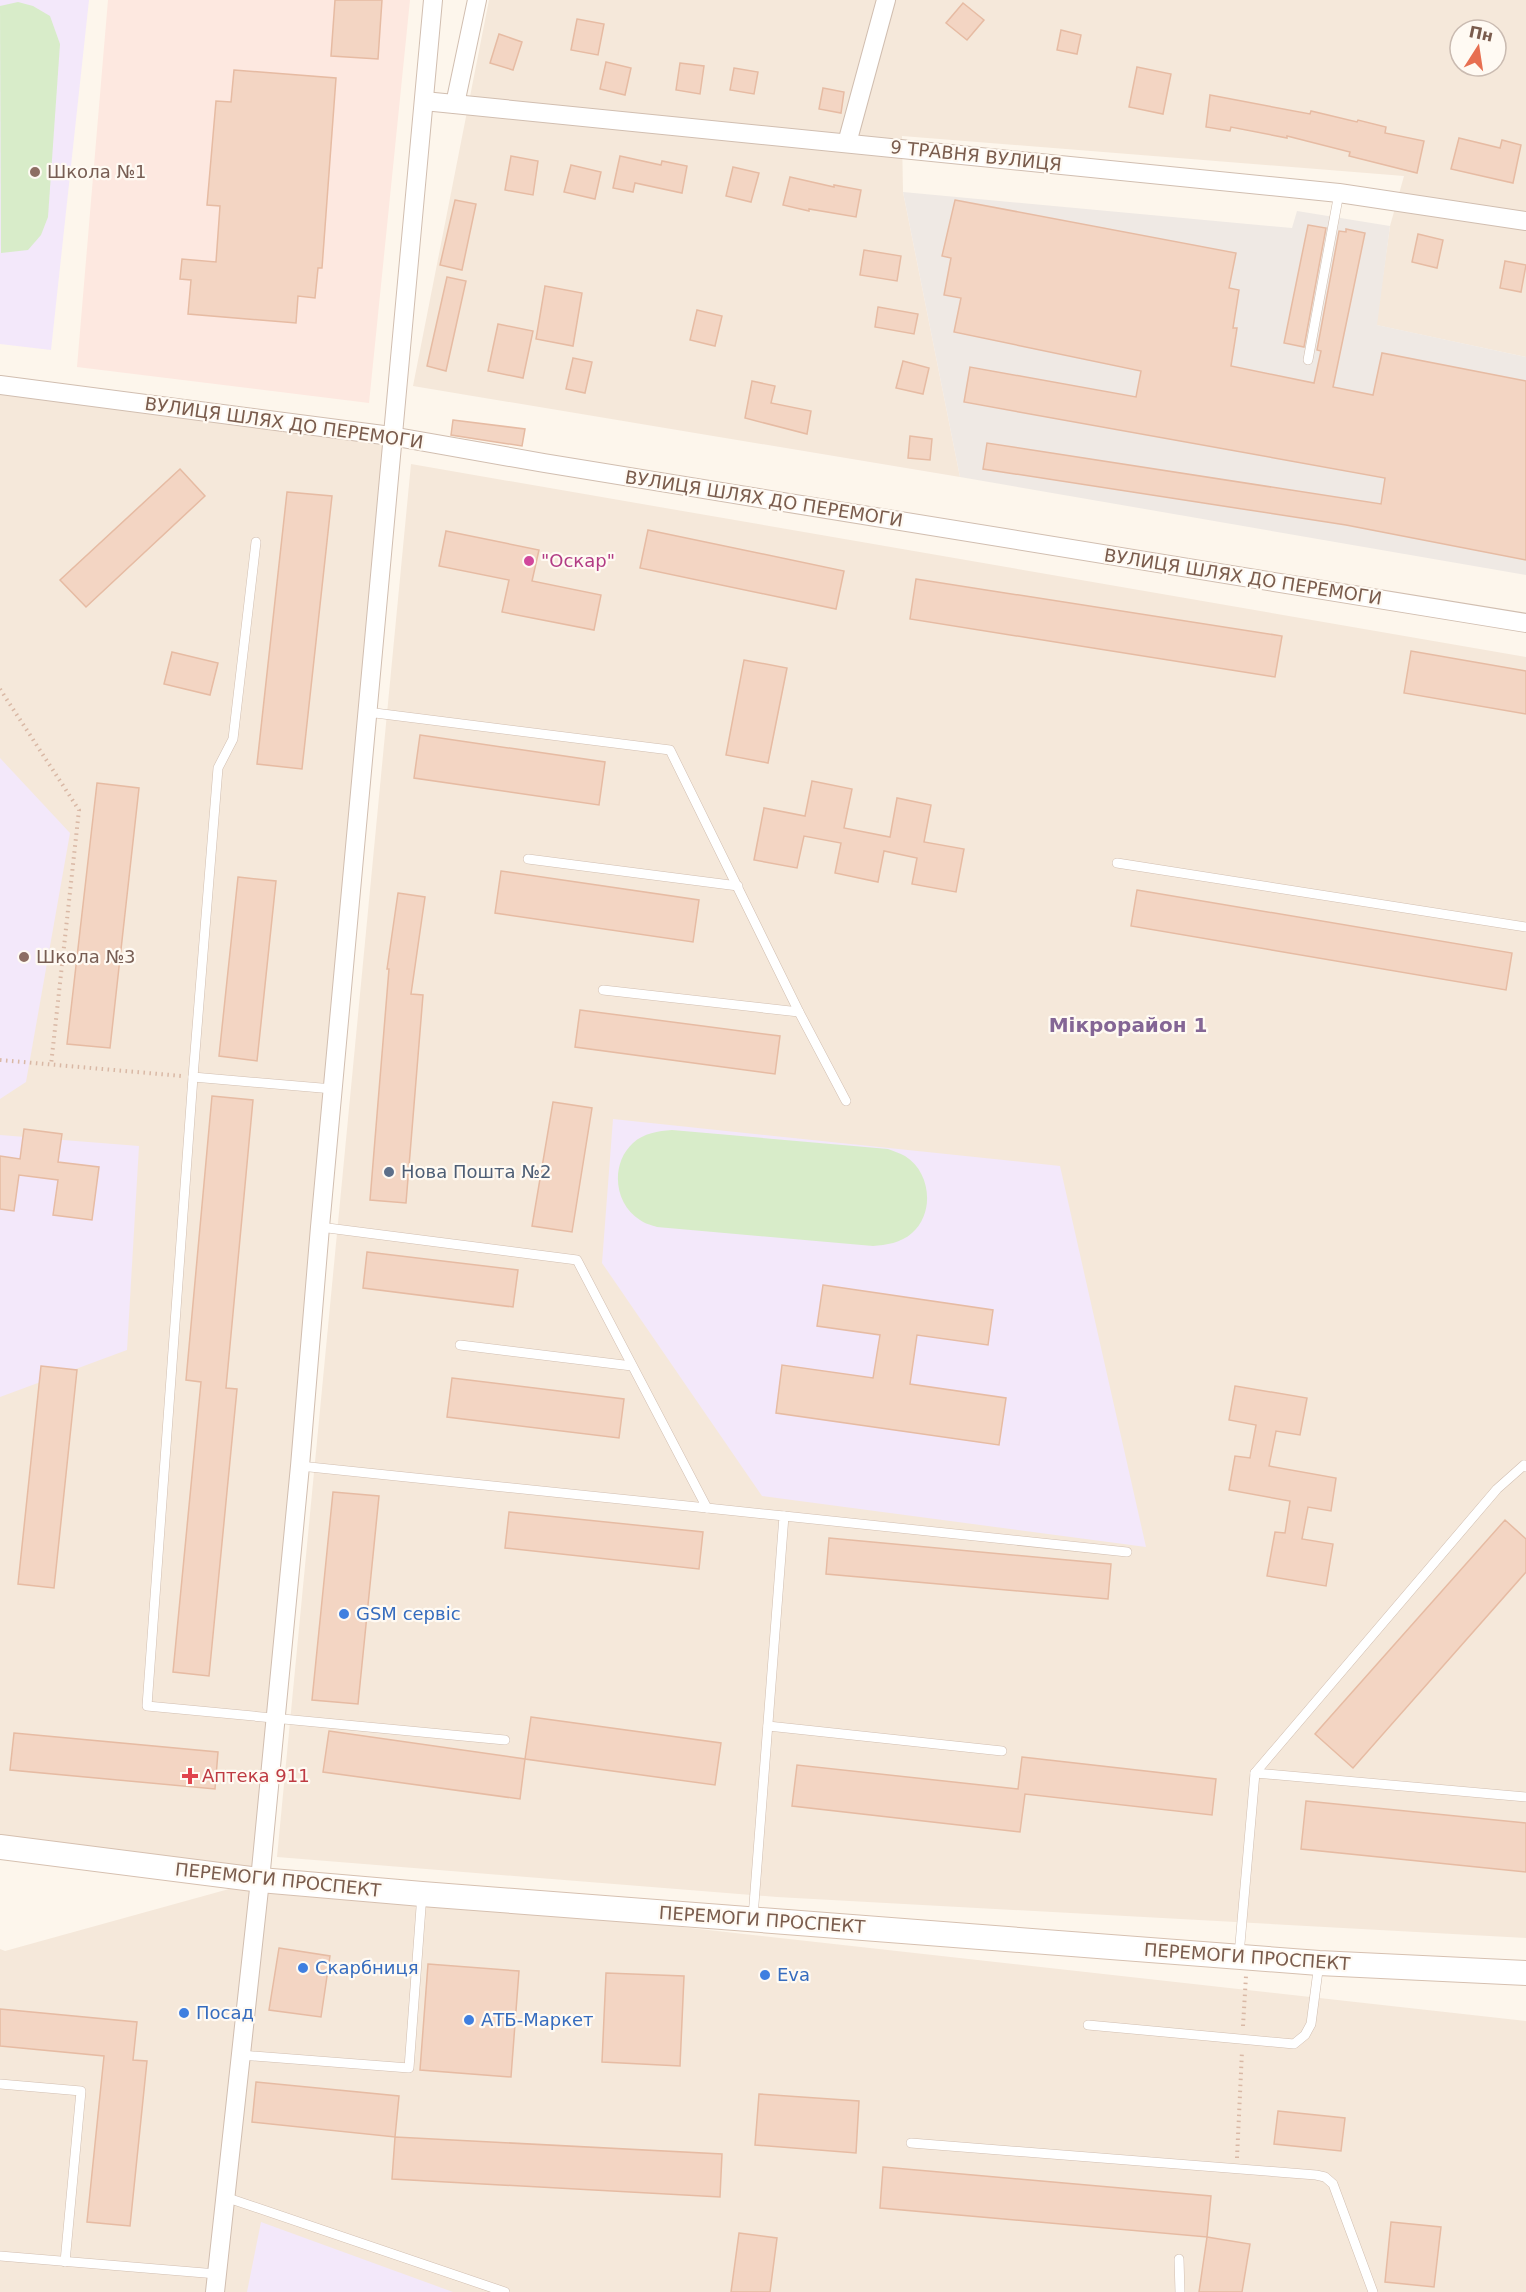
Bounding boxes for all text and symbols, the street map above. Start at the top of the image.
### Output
north arrow [1448,18,1508,78]
text: Пн [1467,22,1495,46]
street label: 9 ТРАВНЯ ВУЛИЦЯ [889,136,1063,175]
place label: Школа №1 [47,161,147,182]
marker: Школа №1 [28,165,42,179]
street label: ВУЛИЦЯ ШЛЯХ ДО ПЕРЕМОГИ [143,393,425,452]
street label: ВУЛИЦЯ ШЛЯХ ДО ПЕРЕМОГИ [624,466,905,531]
street label: ВУЛИЦЯ ШЛЯХ ДО ПЕРЕМОГИ [1103,544,1384,609]
place label: "Оскар" [541,550,615,571]
marker: "Оскар" [522,554,536,568]
place label: Школа №3 [36,946,136,967]
marker: Школа №3 [17,950,31,964]
district label: Мікрорайон 1 [1049,1013,1207,1037]
place label: Нова Пошта №2 [401,1161,551,1182]
marker: Нова Пошта №2 [382,1165,396,1179]
place label: GSM сервіс [356,1603,461,1624]
marker: GSM сервіс [337,1607,351,1621]
place label: Аптека 911 [202,1765,310,1786]
marker: Аптека 911 [183,1769,197,1783]
street label: ПЕРЕМОГИ ПРОСПЕКТ [174,1858,383,1901]
street label: ПЕРЕМОГИ ПРОСПЕКТ [658,1902,867,1937]
street label: ПЕРЕМОГИ ПРОСПЕКТ [1143,1939,1352,1974]
place label: Скарбниця [315,1957,419,1978]
marker: Скарбниця [296,1961,310,1975]
place label: Eva [777,1964,810,1985]
marker: Eva [758,1968,772,1982]
place label: Посад [196,2002,254,2023]
marker: Посад [177,2006,191,2020]
place label: АТБ-Маркет [481,2009,594,2030]
marker: АТБ-Маркет [462,2013,476,2027]

